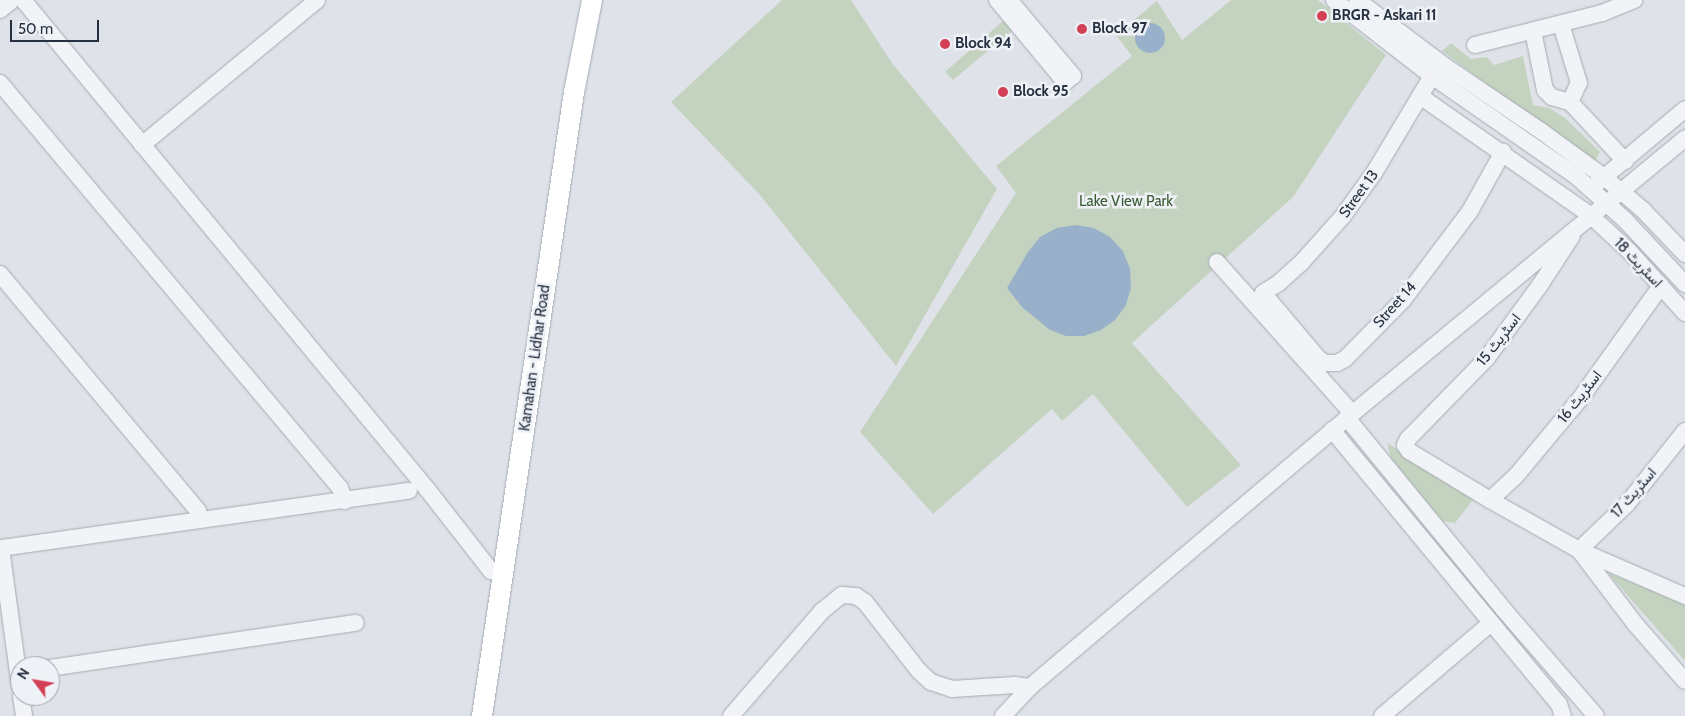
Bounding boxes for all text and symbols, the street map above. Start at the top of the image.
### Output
place label: BRGR - Askari 11 [1332,7,1437,25]
scale bar [12,10,101,42]
marker: BRGR - Askari 11 [1316,10,1328,22]
text: 50 m [18,20,53,38]
place label: Block 97 [1092,20,1147,38]
marker: Block 97 [1076,23,1088,35]
place label: Block 94 [955,35,1012,53]
marker: Block 94 [939,38,951,50]
place label: Block 95 [1013,83,1069,101]
marker: Block 95 [997,86,1009,98]
street label: Street 13 [1336,166,1382,222]
park label: Lake View Park [1079,193,1173,211]
street label: اسٹریٹ 18 [1610,234,1666,292]
street label: Street 14 [1370,278,1420,332]
street label: Kamahan - Lidhar Road [516,284,554,432]
street label: اسٹریٹ 15 [1473,310,1525,370]
street label: اسٹریٹ 16 [1554,367,1606,427]
street label: اسٹریٹ 17 [1607,464,1661,522]
north arrow [10,656,60,706]
text: N [13,665,33,683]

